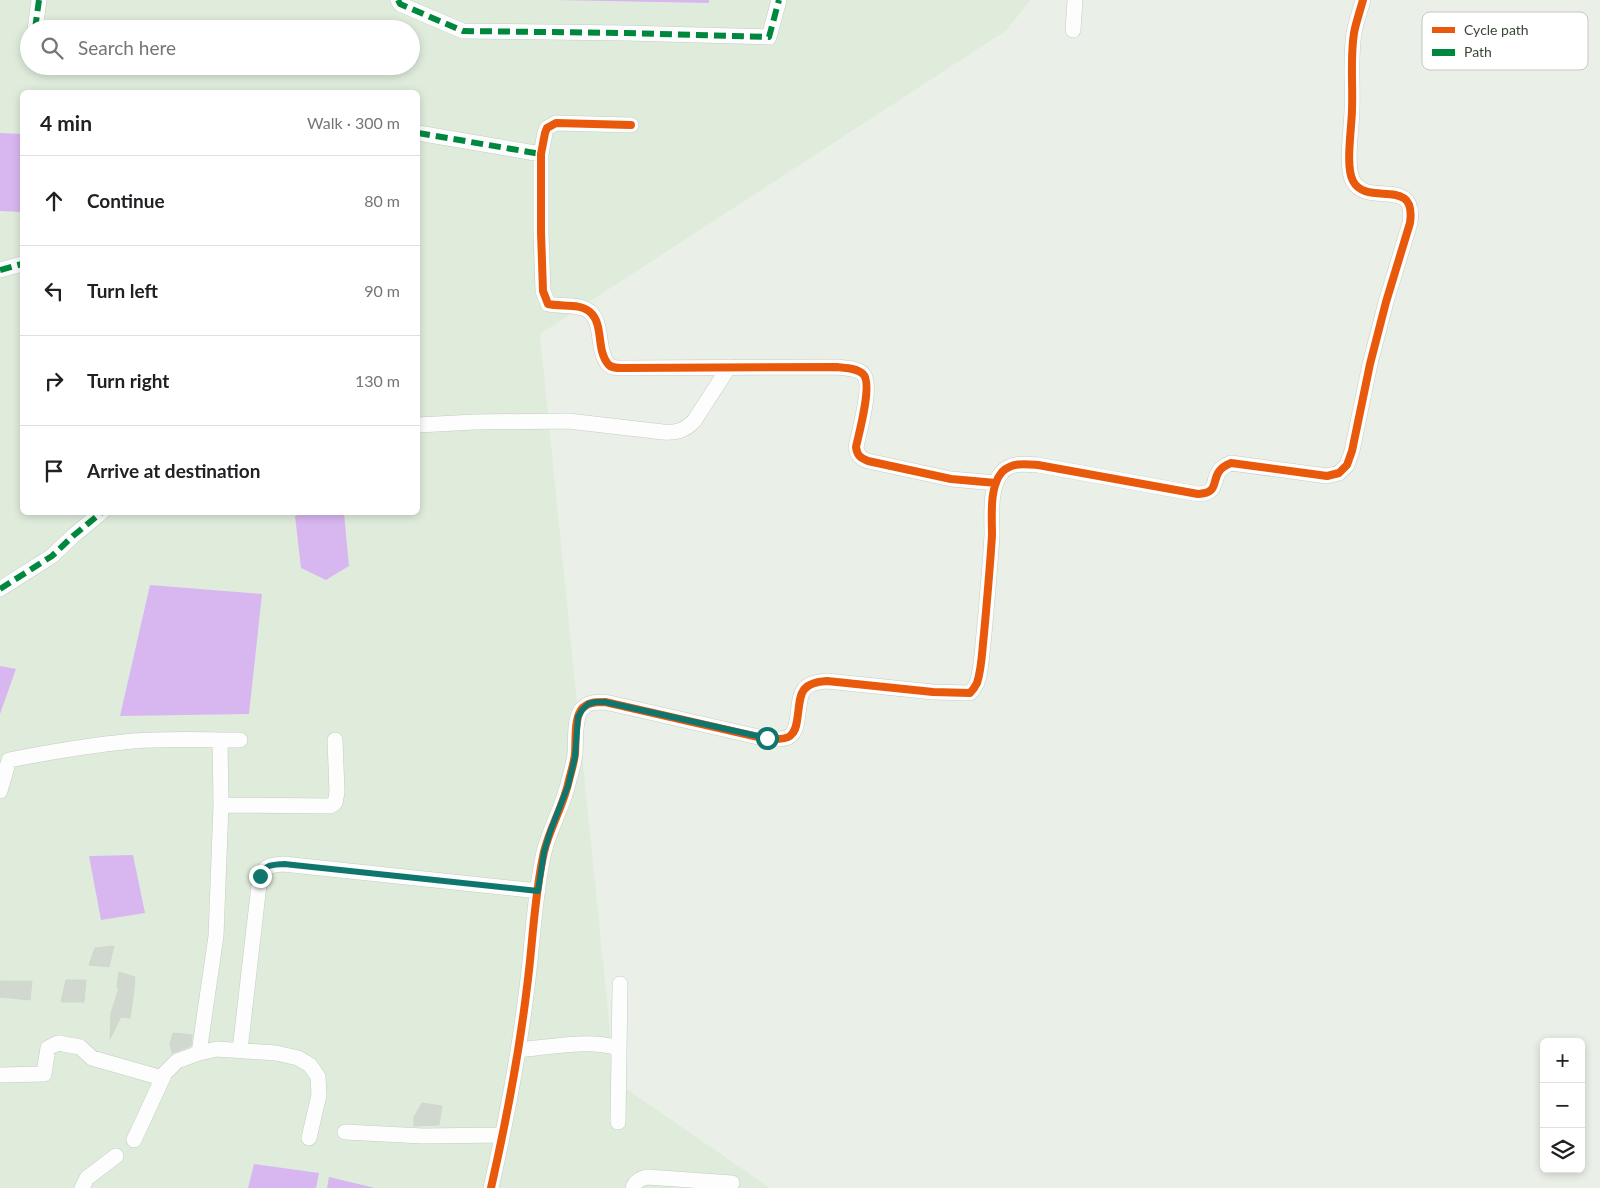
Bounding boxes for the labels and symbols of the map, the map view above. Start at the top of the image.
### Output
legend [1422,12,1588,70]
text: Cycle path [1464,21,1529,38]
text: Path [1464,43,1492,60]
route start [756,727,779,750]
route end [249,865,272,888]

